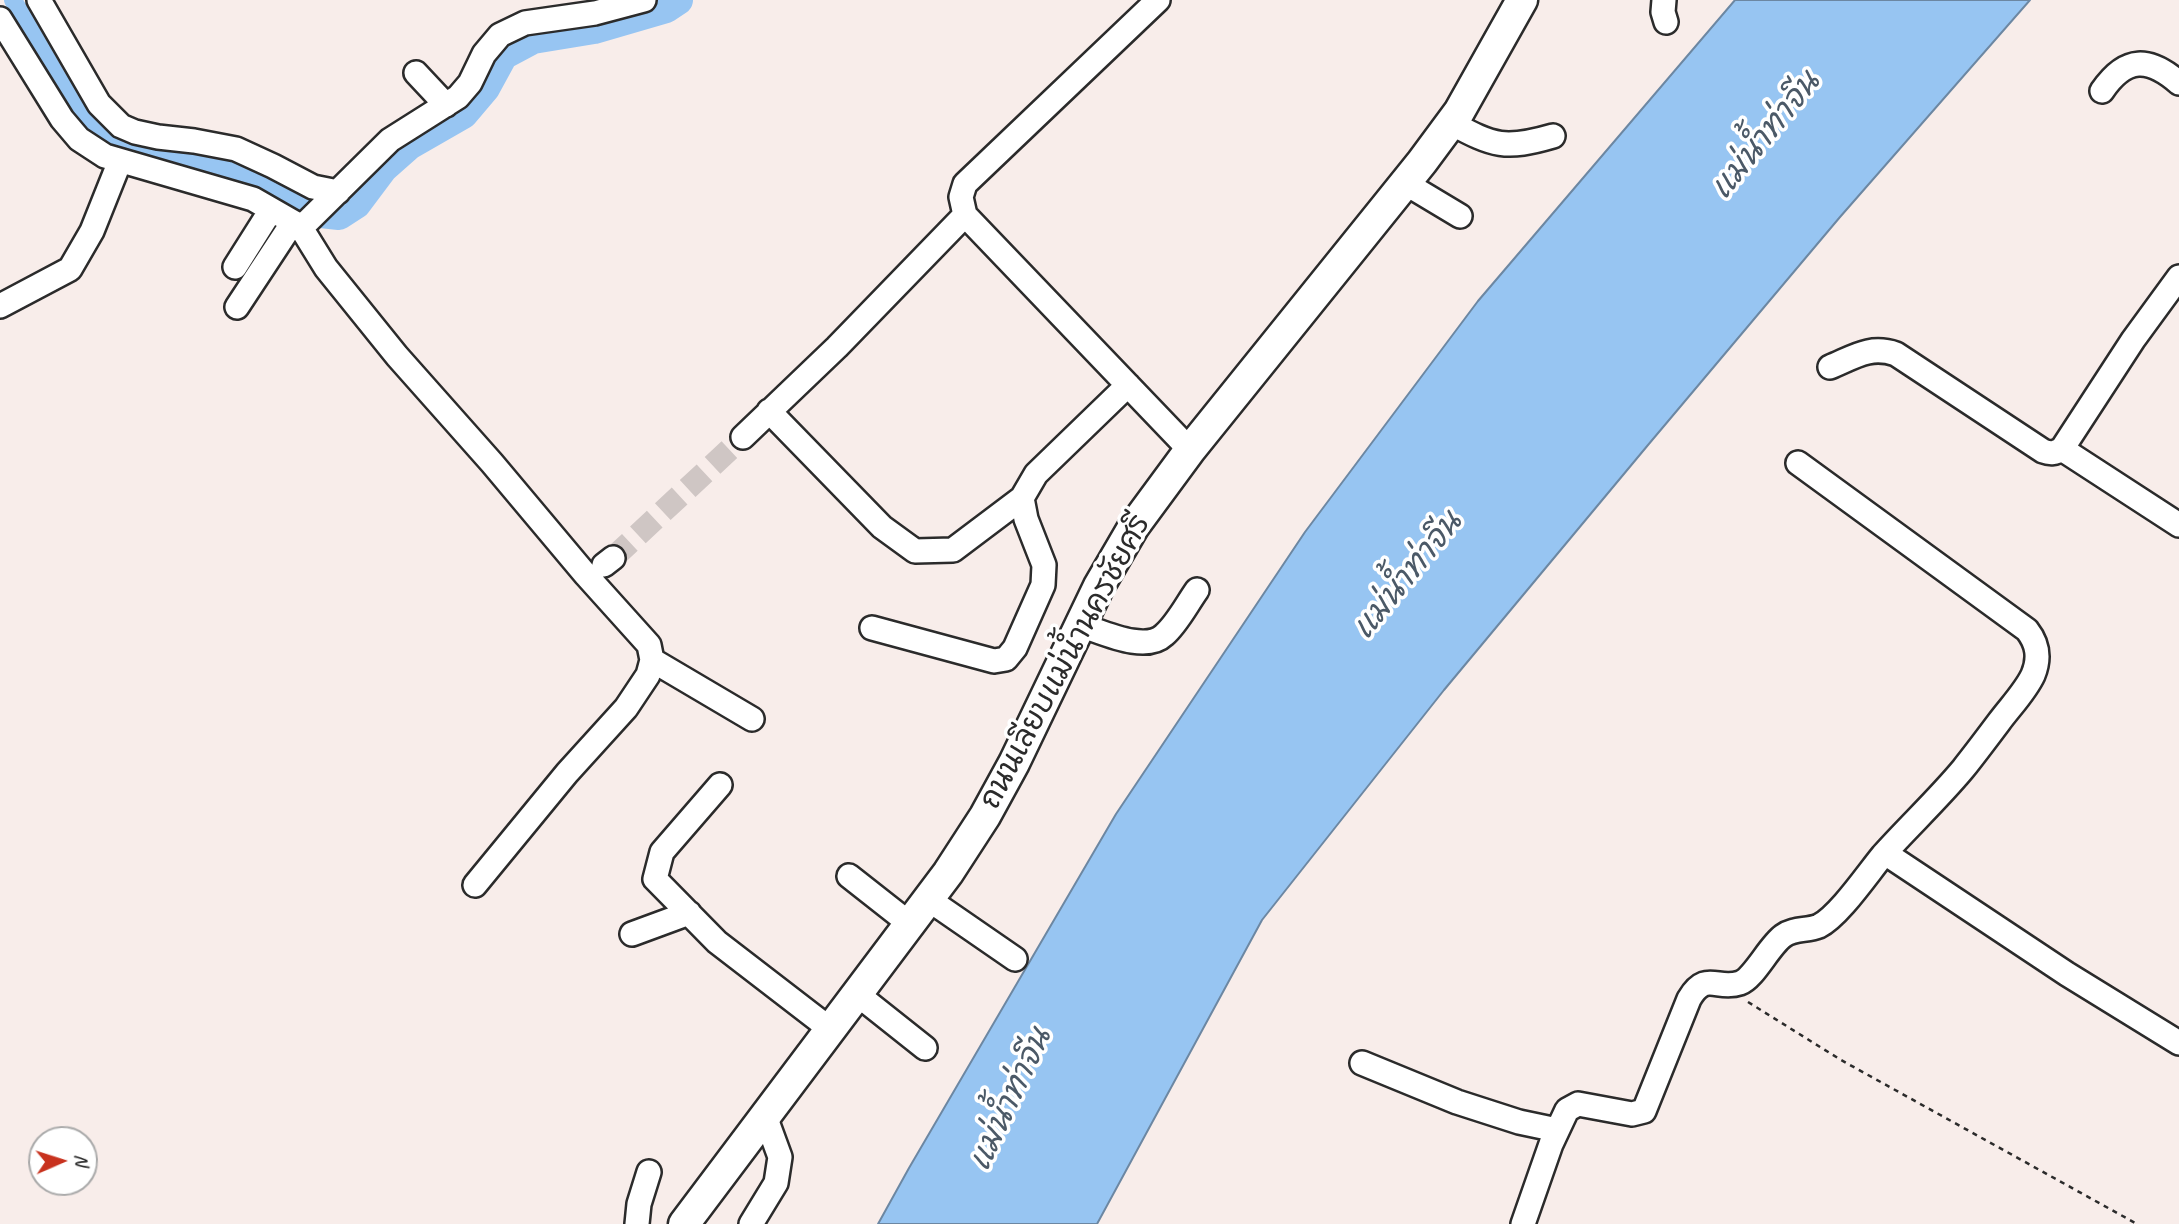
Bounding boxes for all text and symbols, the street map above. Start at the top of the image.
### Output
water label: แม่น้ำท่าจีน [1703,65,1829,207]
water label: แม่น้ำท่าจีน [1345,505,1471,647]
street label: ถนนเลียบแม่น้ำนครชัยศรี [973,509,1159,815]
water label: แม่น้ำท่าจีน [961,1023,1061,1177]
north arrow [28,1126,98,1196]
text: N [70,1153,94,1167]

